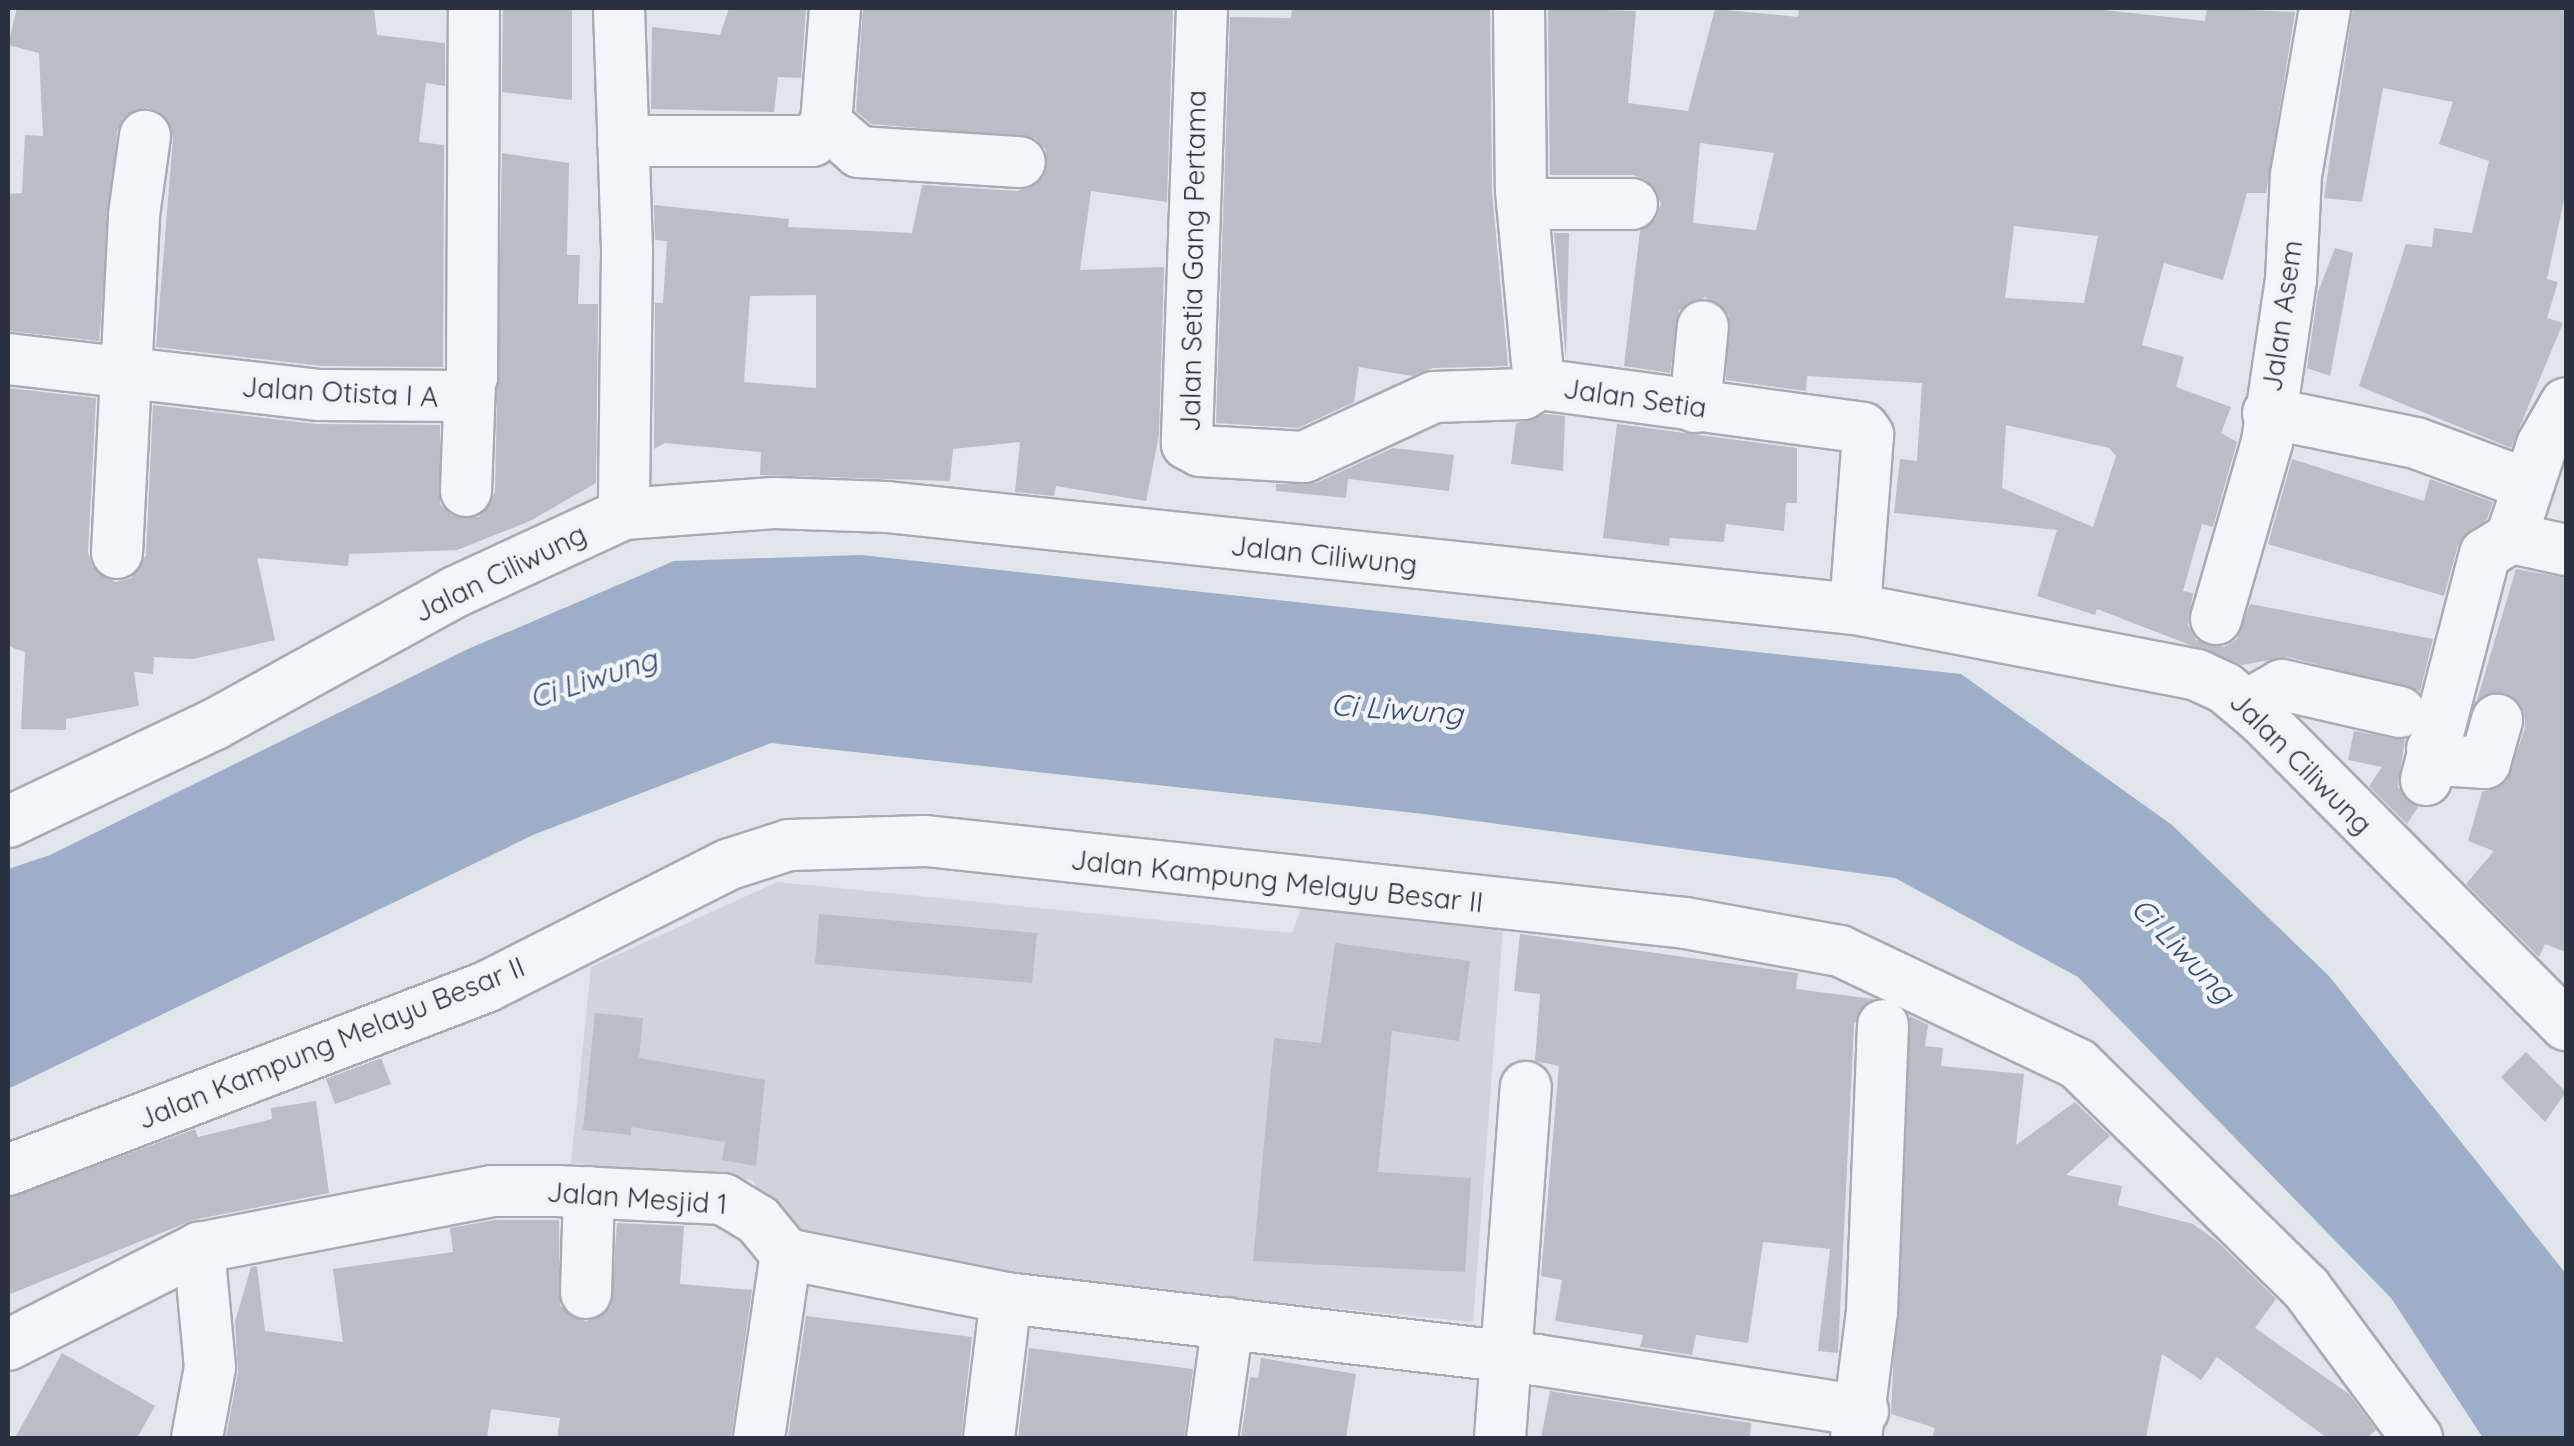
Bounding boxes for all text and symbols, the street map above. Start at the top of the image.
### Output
street label: Jalan Setia Gang Pertama [1173,90,1213,432]
street label: Jalan Asem [2255,238,2309,394]
street label: Jalan Otista I A [241,370,439,414]
street label: Jalan Setia [1561,371,1709,425]
street label: Jalan Ciliwung [408,517,592,629]
street label: Jalan Ciliwung [1229,528,1419,582]
water label: Ci Liwung [525,640,661,716]
street label: Jalan Ciliwung [2223,685,2379,841]
water label: Ci Liwung [1330,686,1464,732]
street label: Jalan Kampung Melayu Besar II [1069,843,1485,919]
water label: Ci Liwung [2124,890,2242,1010]
street label: Jalan Kampung Melayu Besar II [133,950,529,1136]
street label: Jalan Mesjid 1 [546,1175,728,1221]

